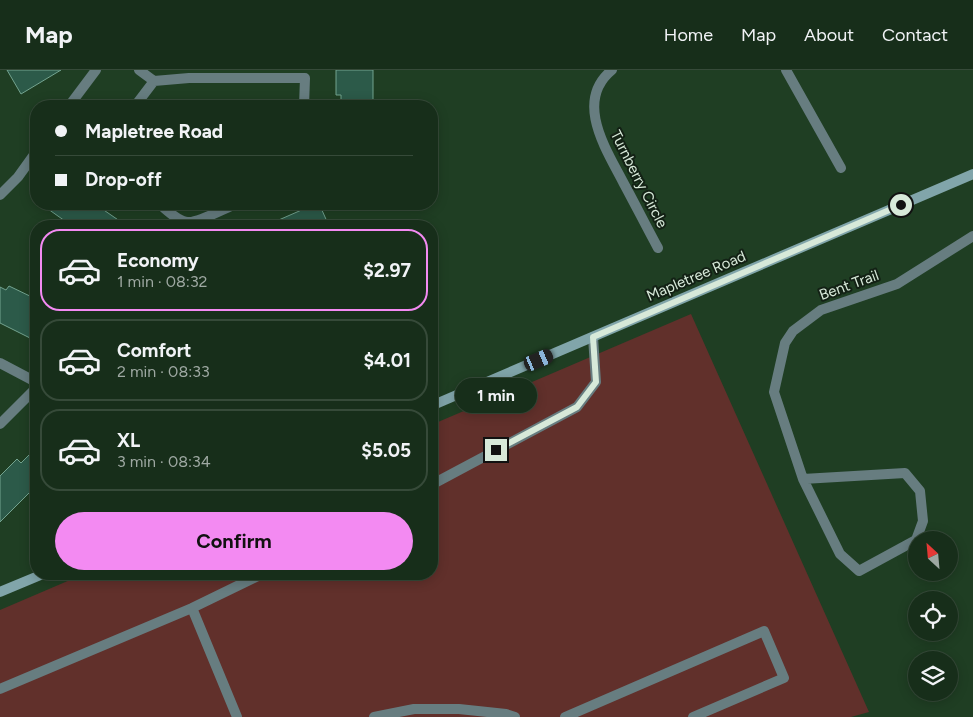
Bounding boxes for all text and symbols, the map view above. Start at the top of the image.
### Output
text: Map [25,20,73,49]
text: Home [664,24,713,46]
text: Map [741,24,776,46]
text: About [804,24,854,46]
text: Contact [882,24,948,46]
text: Mapletree Road [85,120,223,143]
street label: Turnberry Circle [607,127,671,231]
text: Drop-off [85,168,162,191]
route start [890,194,912,216]
street label: Mapletree Road [644,247,748,305]
icon: car [57,248,102,293]
text: Economy [117,249,199,272]
text: $2.97 [363,259,411,282]
street label: Bent Trail [817,266,881,304]
text: 1 min · 08:32 [117,272,208,291]
icon: car [57,338,102,383]
text: Comfort [117,339,192,362]
car [522,347,555,373]
text: $4.01 [363,349,411,372]
text: 2 min · 08:33 [117,362,210,381]
callout: 1 min [455,378,537,412]
text: 1 min [477,386,515,405]
icon: car [57,428,102,473]
text: XL [117,429,140,452]
text: $5.05 [361,439,411,462]
route end [485,439,507,461]
text: 3 min · 08:34 [117,452,211,471]
button: Confirm [55,512,413,570]
north arrow [908,531,958,581]
map controls [908,531,958,701]
button: locate [908,591,958,641]
button: layers [908,651,958,701]

